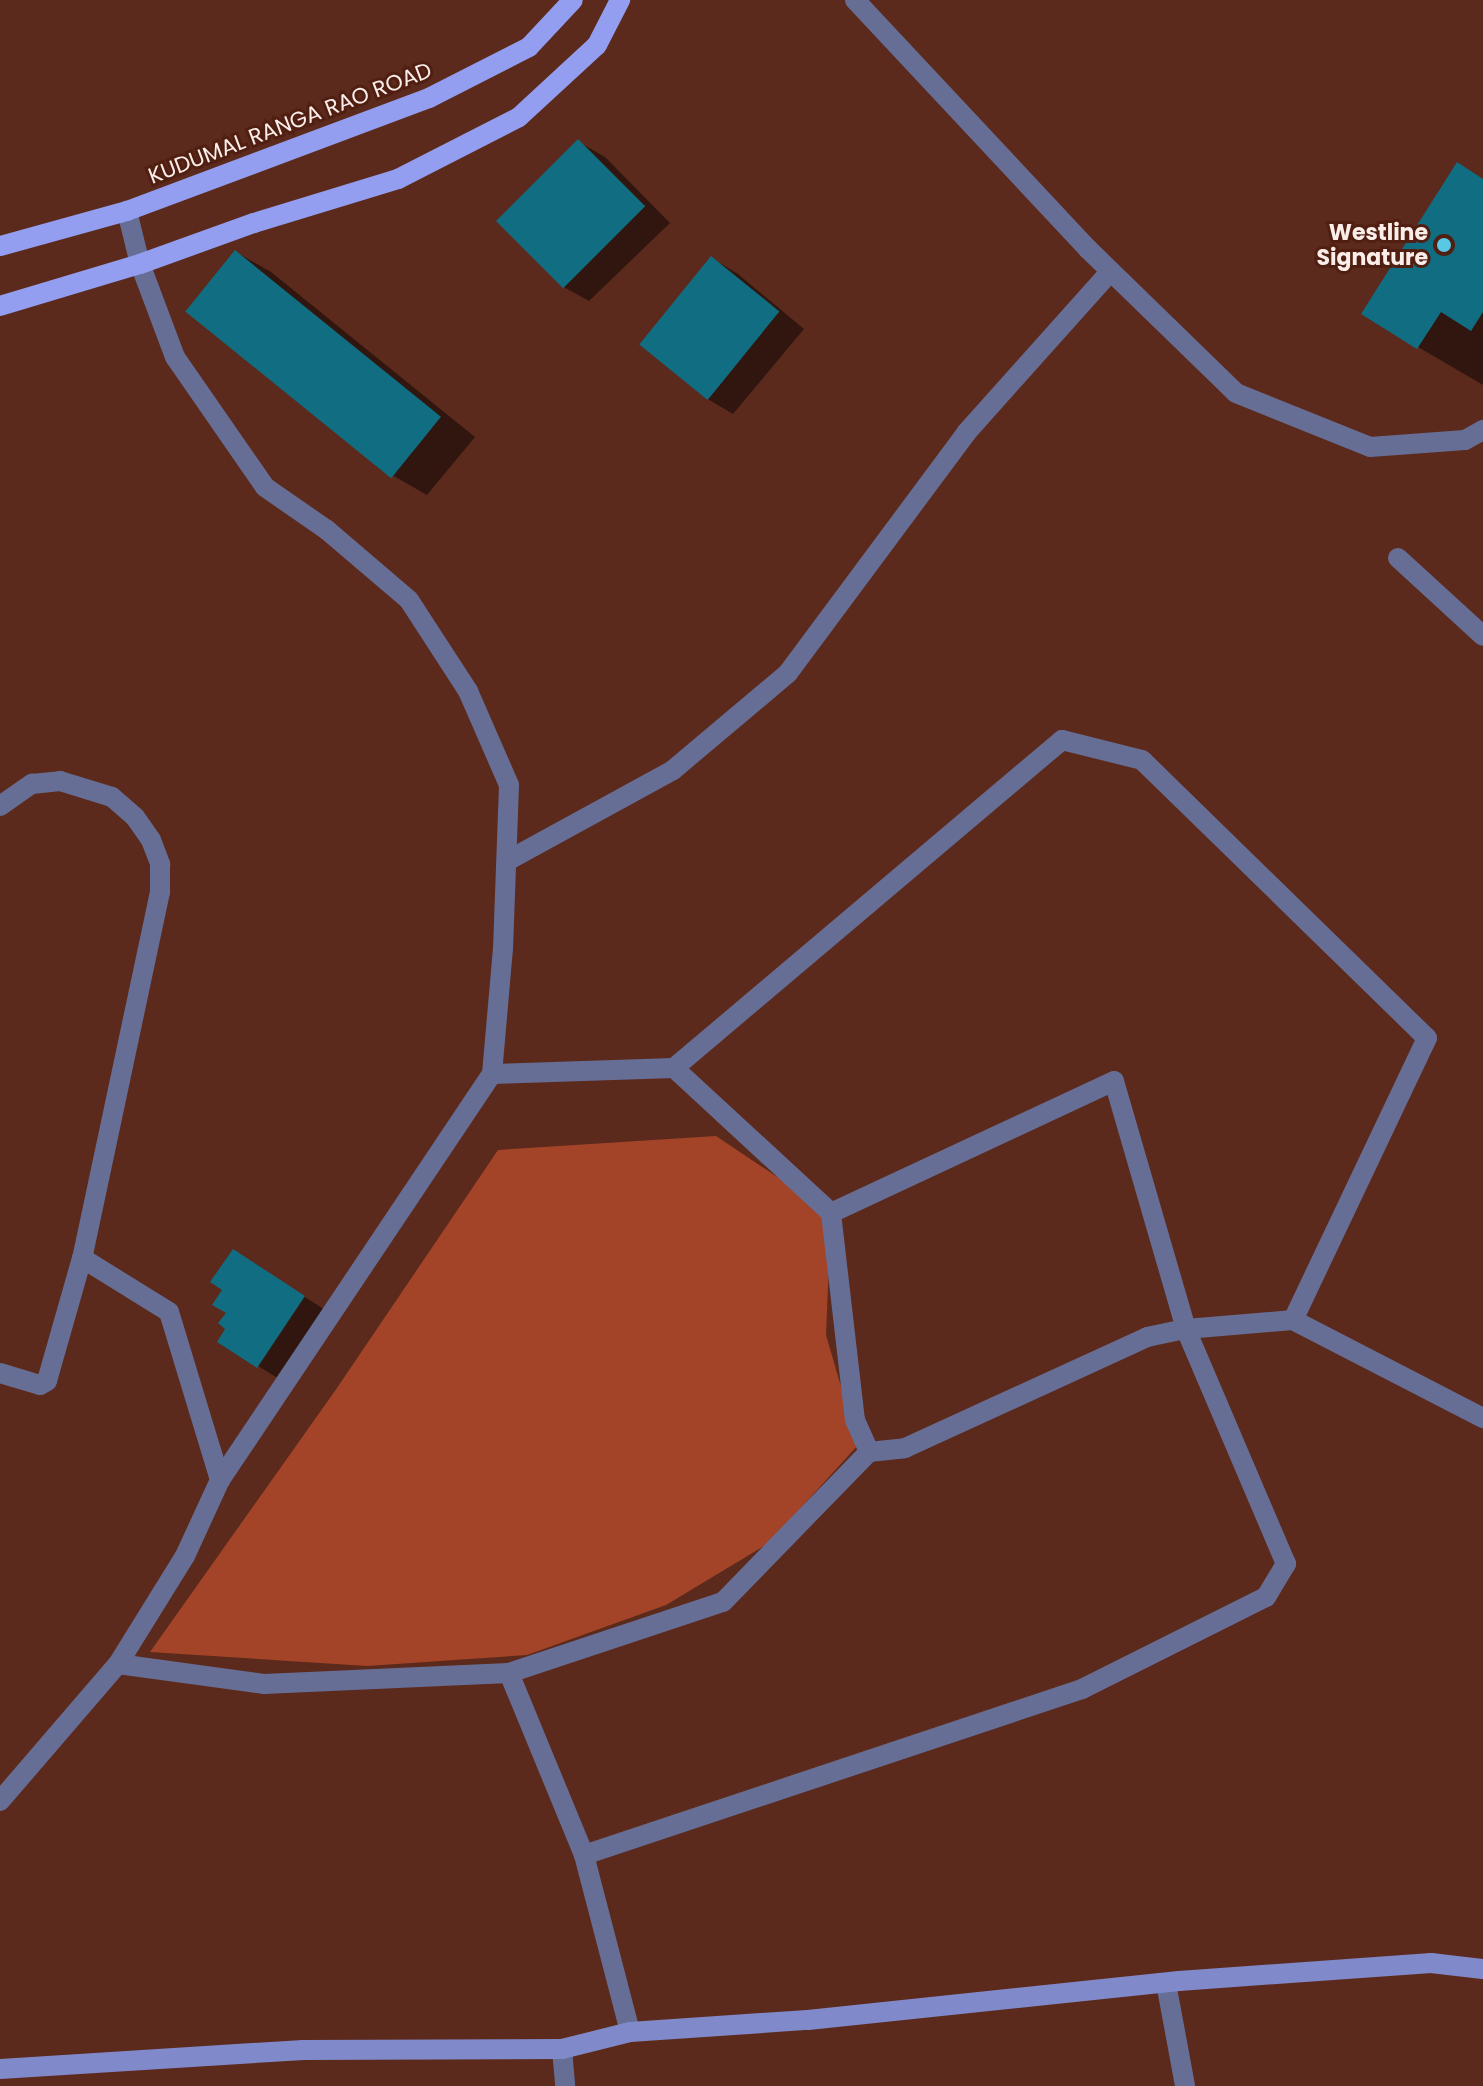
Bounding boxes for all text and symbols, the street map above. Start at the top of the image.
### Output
street label: KUDUMAL RANGA RAO ROAD [145,57,435,189]
place label: Westline Signature [1317,219,1428,270]
marker: Westline Signature [1435,236,1453,254]

